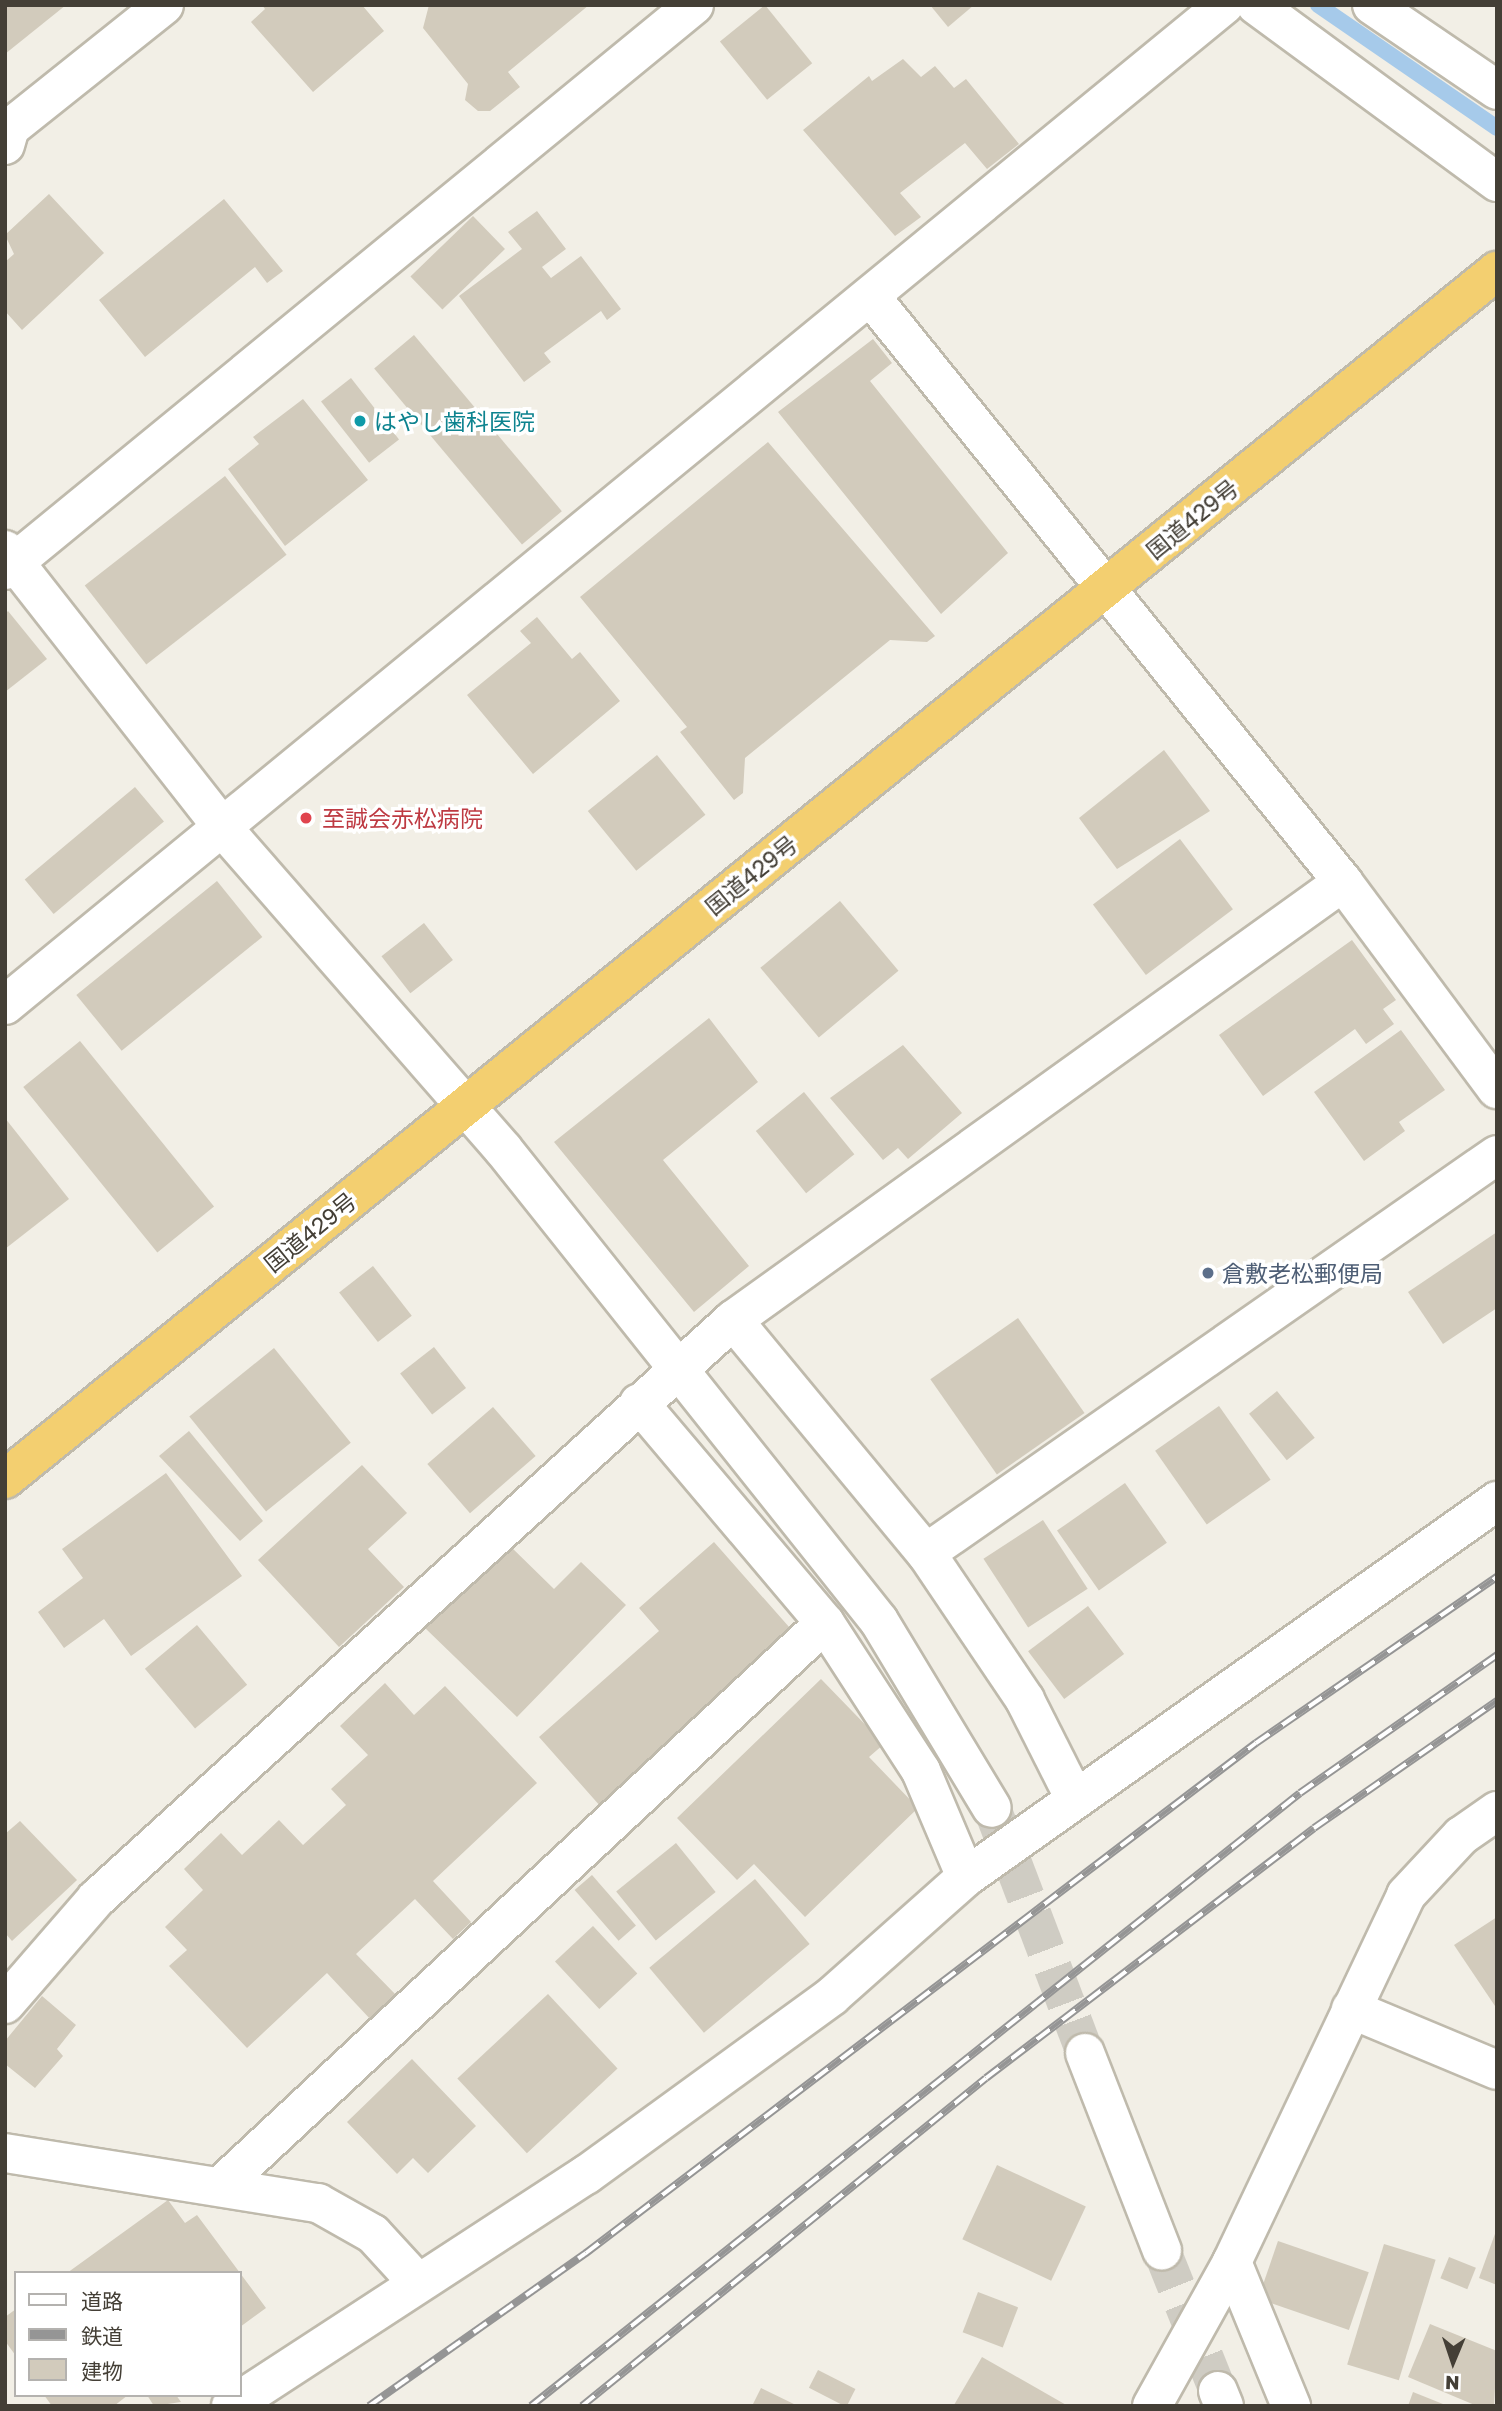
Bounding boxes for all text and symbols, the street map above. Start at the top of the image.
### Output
place label: はやし歯科医院 [374,407,535,435]
marker: はやし歯科医院 [352,413,368,429]
street label: 国道429号 [1140,474,1244,564]
place label: 至誠会赤松病院 [322,804,483,832]
marker: 至誠会赤松病院 [296,808,316,828]
street label: 国道429号 [699,830,803,920]
street label: 国道429号 [258,1187,362,1277]
place label: 倉敷老松郵便局 [1222,1259,1383,1287]
marker: 倉敷老松郵便局 [1200,1265,1216,1281]
legend [14,2271,242,2397]
text: 道路 [81,2288,123,2314]
text: 鉄道 [81,2323,123,2349]
north arrow [1418,2327,1488,2397]
text: 建物 [81,2358,123,2384]
text: N [1445,2372,1460,2395]

